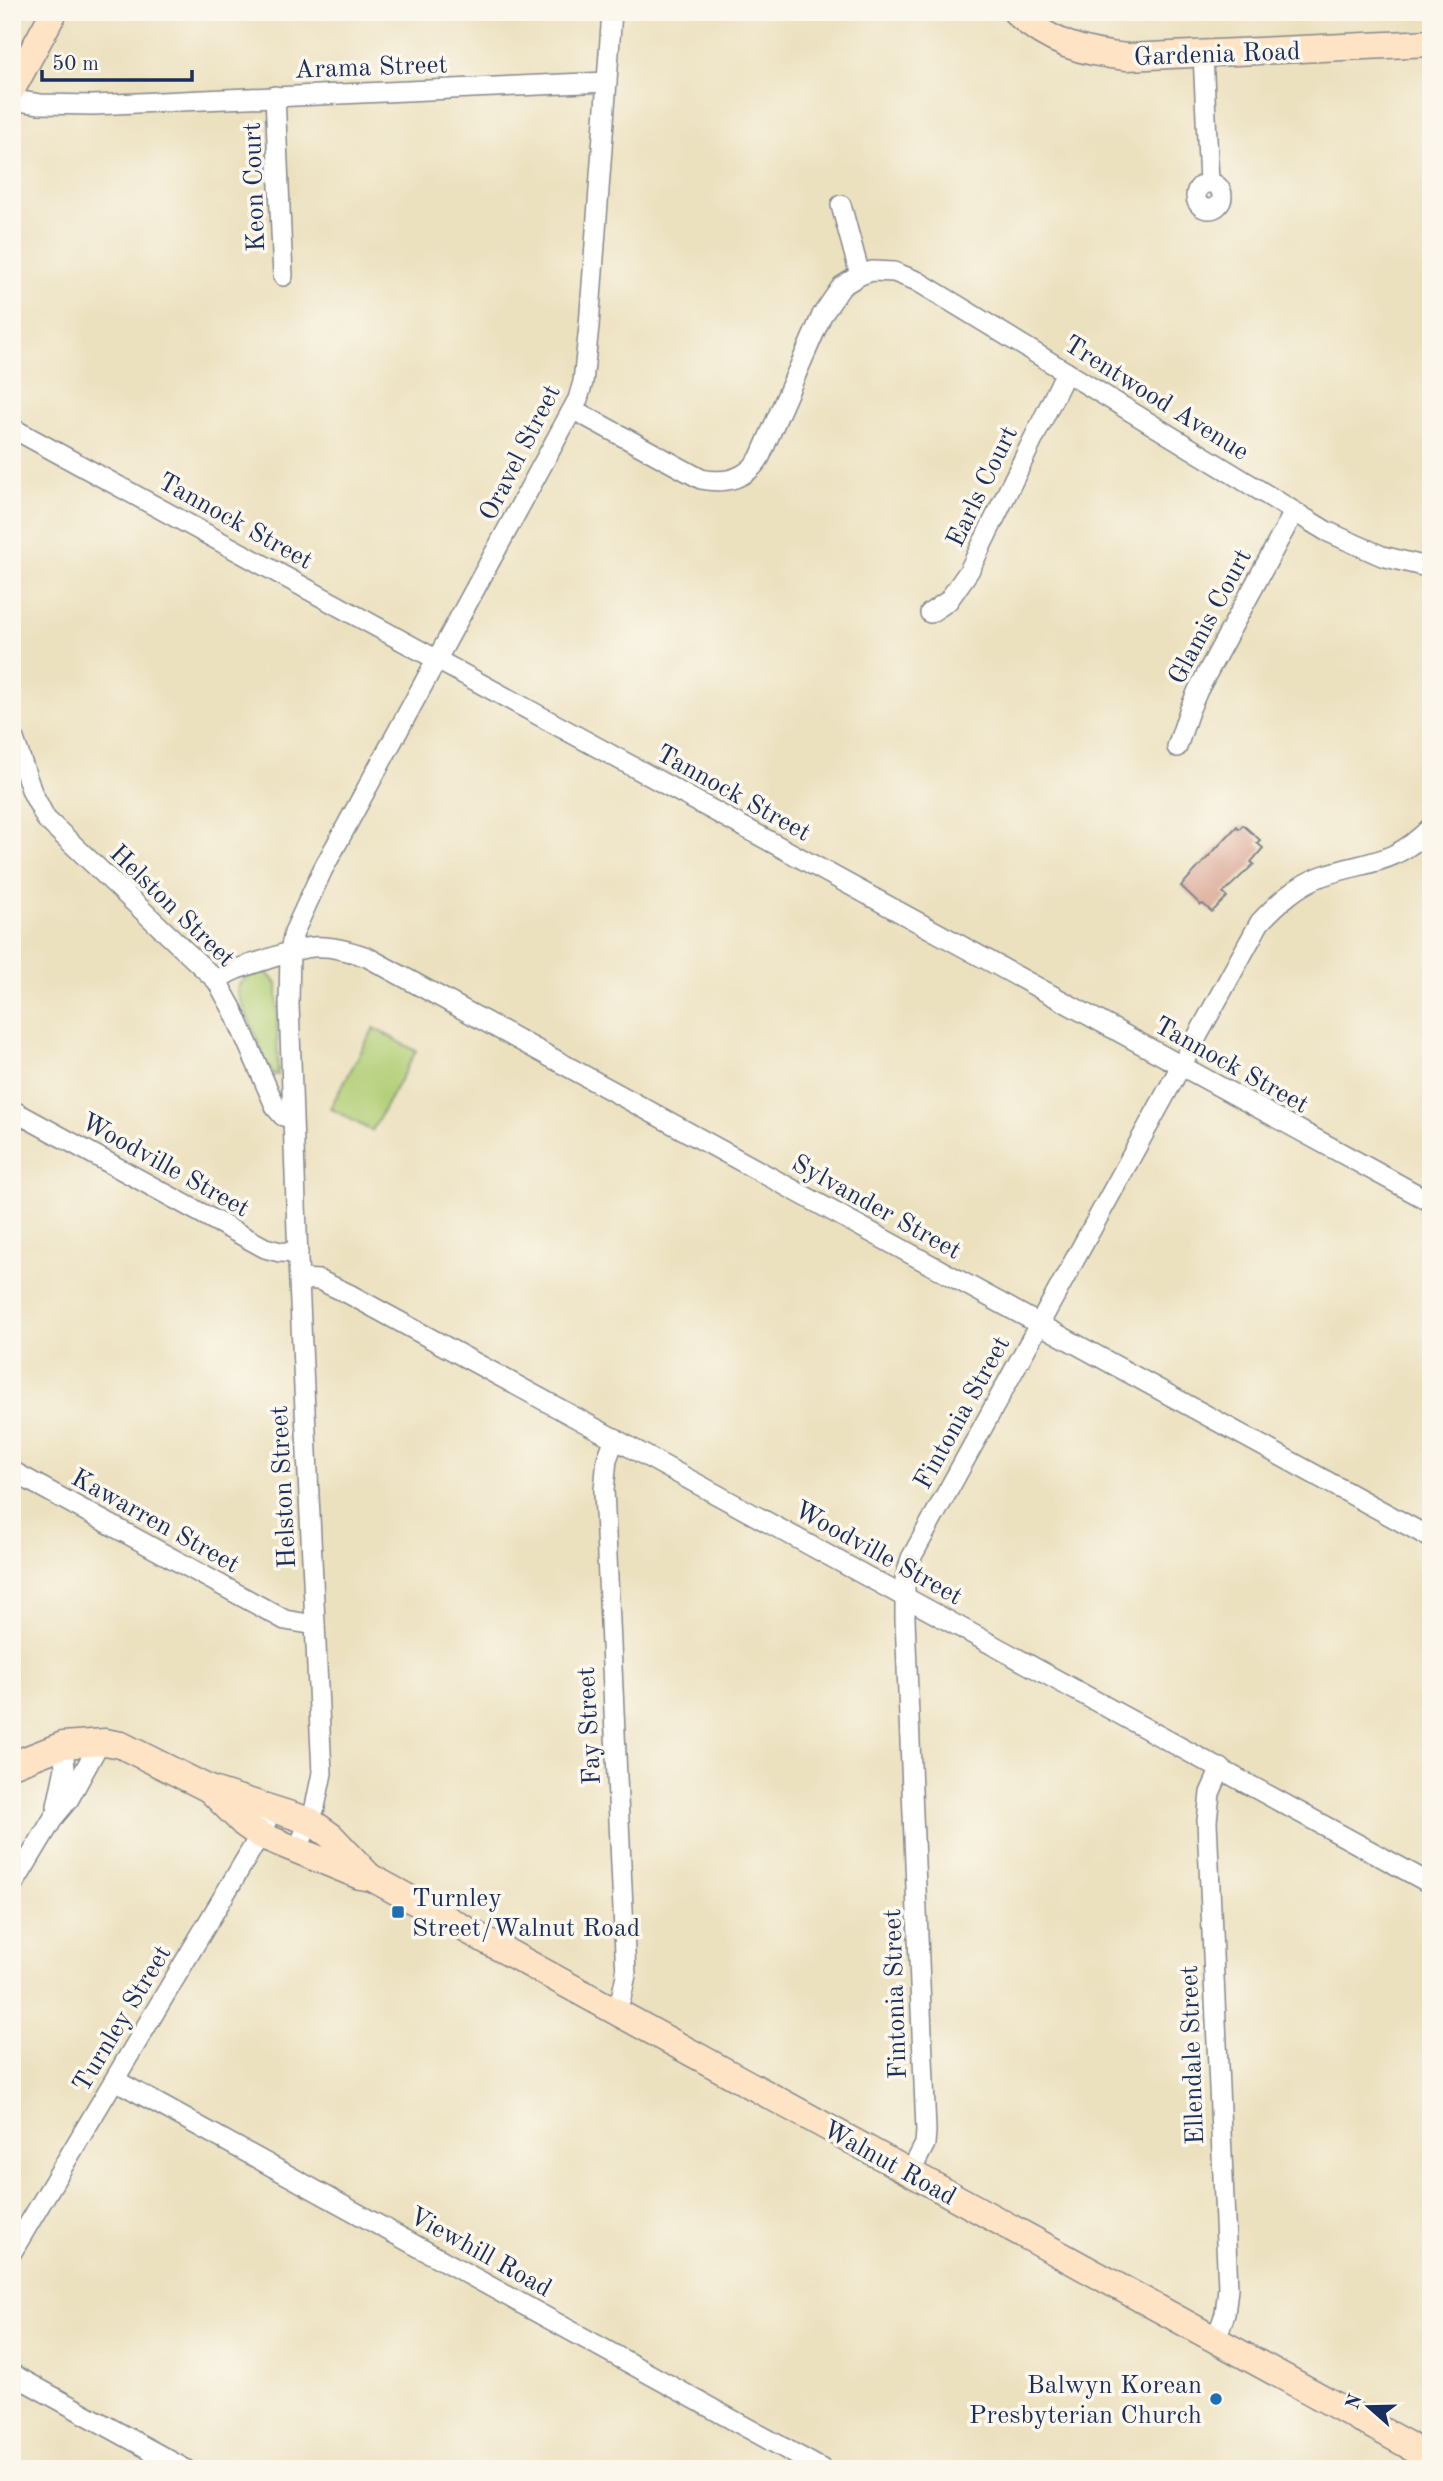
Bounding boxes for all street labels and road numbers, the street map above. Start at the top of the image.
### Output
street label: Gardenia Road [1133,39,1301,71]
street label: Arama Street [294,52,448,84]
street label: Keon Court [240,122,270,252]
street label: Trentwood Avenue [1059,331,1253,466]
street label: Oravel Street [475,381,566,525]
street label: Earls Court [942,422,1023,551]
street label: Tannock Street [153,469,317,575]
street label: Glamis Court [1164,545,1257,689]
street label: Tannock Street [651,741,815,847]
street label: Helston Street [104,840,239,972]
street label: Tannock Street [1149,1013,1313,1119]
street label: Woodville Street [77,1109,253,1223]
street label: Sylvander Street [787,1151,965,1265]
street label: Fintonia Street [910,1332,1016,1494]
street label: Helston Street [267,1405,301,1569]
street label: Kawarren Street [67,1465,243,1579]
street label: Woodville Street [790,1497,966,1611]
street label: Fay Street [574,1666,606,1786]
street label: Fintonia Street [880,1908,912,2080]
street label: Turnley Street [69,1941,177,2097]
street label: Ellendale Street [1177,1965,1209,2145]
street label: Walnut Road [818,2117,960,2211]
street label: Viewhill Road [404,2203,556,2303]

